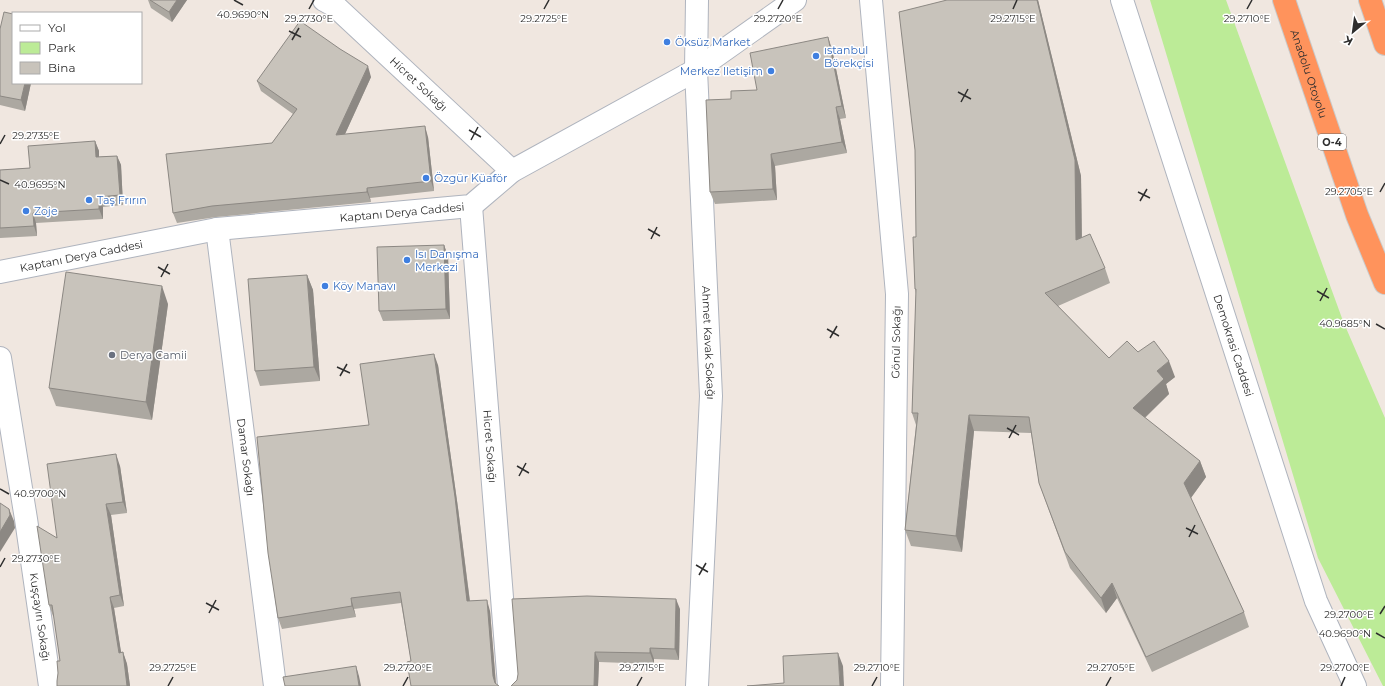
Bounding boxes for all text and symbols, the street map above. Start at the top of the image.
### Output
text: 40.9690°N [217,8,269,21]
legend [12,12,142,84]
text: 29.2730°E [285,12,334,25]
text: 29.2725°E [520,12,568,25]
text: 29.2720°E [754,12,803,25]
text: 29.2715°E [990,12,1036,25]
text: 29.2710°E [1224,12,1271,25]
north arrow [1333,12,1373,52]
text: Yol [48,20,66,35]
street label: Anadolu Otoyolu [1288,28,1331,120]
text: K [1340,32,1355,49]
place label: Öksüz Market [675,35,751,49]
marker: Öksüz Market [662,37,672,47]
text: Park [48,40,76,55]
place label: ıstanbul Börekçisi [824,43,874,70]
marker: ıstanbul Börekçisi [811,51,821,61]
street label: Hicret Sokağı [387,54,450,114]
text: Bina [48,60,75,75]
place label: Merkez Iletişim [680,64,763,78]
marker: Merkez Iletişim [766,66,776,76]
text: 29.2735°E [12,129,60,142]
road number: O-4 [1318,134,1346,150]
place label: Özgür Küaför [434,171,507,185]
marker: Özgür Küaför [421,173,431,183]
text: 40.9695°N [14,178,66,191]
text: 29.2705°E [1325,185,1373,198]
place label: Taş Frırın [97,193,147,207]
marker: Taş Frırın [84,195,94,205]
street label: Kaptanı Derya Caddesi [339,200,465,225]
place label: Zoje [34,204,58,218]
marker: Zoje [21,206,31,216]
street label: Kaptanı Derya Caddesi [19,237,144,275]
place label: Isı Danışma Merkezi [415,247,479,274]
marker: Isı Danışma Merkezi [402,255,412,265]
place label: Köy Manavı [333,279,396,293]
marker: Köy Manavı [320,281,330,291]
street label: Ahmet Kavak Sokağı [699,285,718,400]
street label: Demokrasi Caddesi [1210,293,1257,398]
street label: Gönül Sokağı [888,305,904,379]
text: 40.9685°N [1319,317,1371,330]
place label: Derya Camii [120,348,187,362]
marker: Derya Camii [107,350,117,360]
street label: Hicret Sokağı [480,409,500,483]
street label: Damar Sokağı [234,417,258,497]
text: 40.9700°N [14,487,66,500]
text: 29.2730°E [12,552,61,565]
street label: Kuşçayırı Sokağı [27,572,53,662]
text: 29.2700°E [1324,608,1374,621]
text: 40.9690°N [1319,627,1371,640]
text: 29.2725°E [149,661,197,674]
text: 29.2720°E [384,661,433,674]
text: 29.2715°E [619,661,665,674]
text: 29.2710°E [854,661,901,674]
text: 29.2705°E [1087,661,1135,674]
text: 29.2700°E [1320,661,1370,674]

